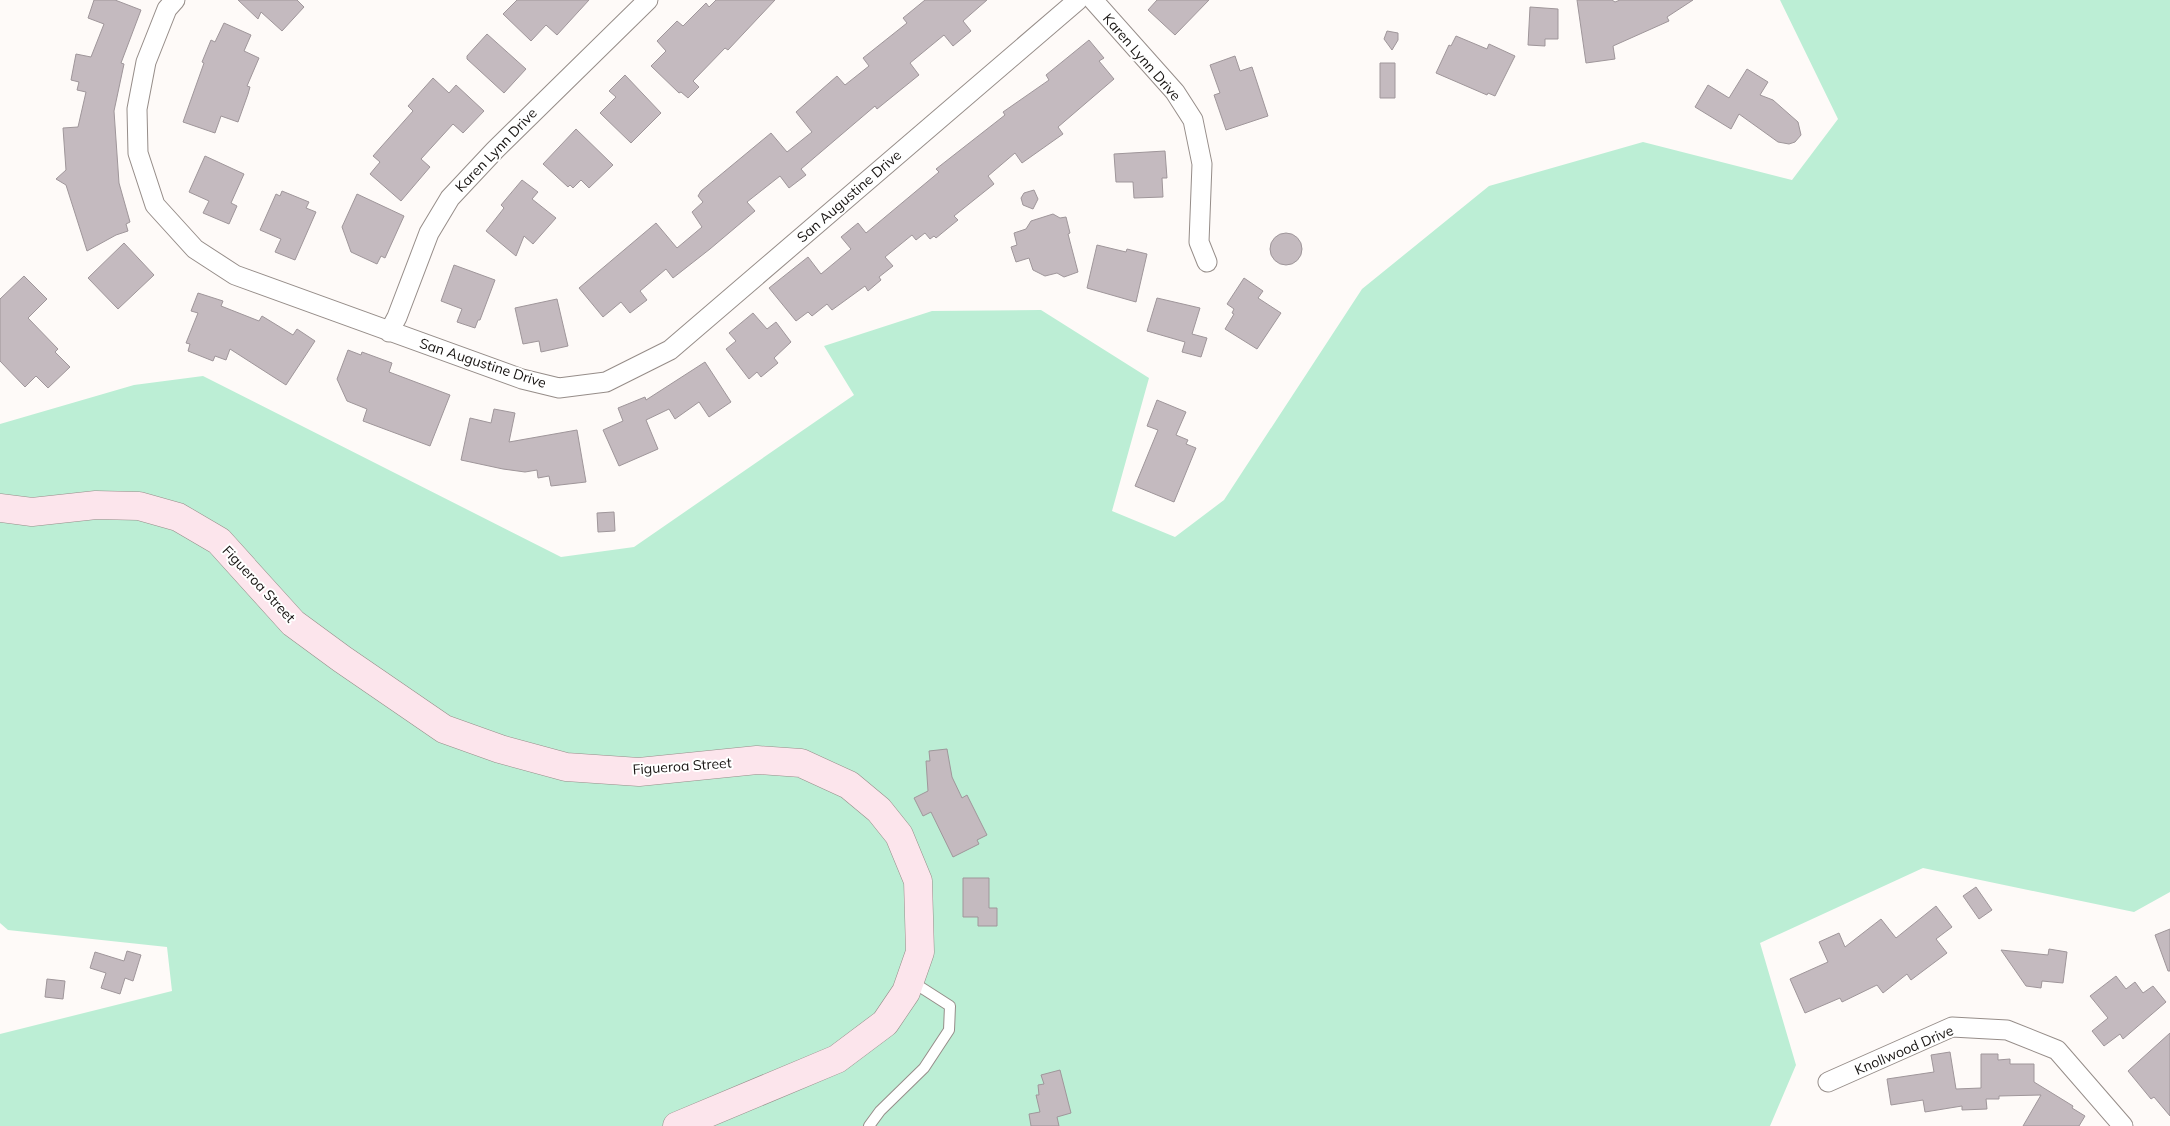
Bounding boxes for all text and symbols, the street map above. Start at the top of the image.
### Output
street label: Karen Lynn Drive [1099,10,1185,104]
street label: Karen Lynn Drive [451,104,541,196]
street label: San Augustine Drive [793,146,905,246]
street label: San Augustine Drive [417,334,549,392]
street label: Figueroa Street [219,542,299,626]
street label: Figueroa Street [632,754,732,778]
street label: Knollwood Drive [1852,1021,1956,1079]

